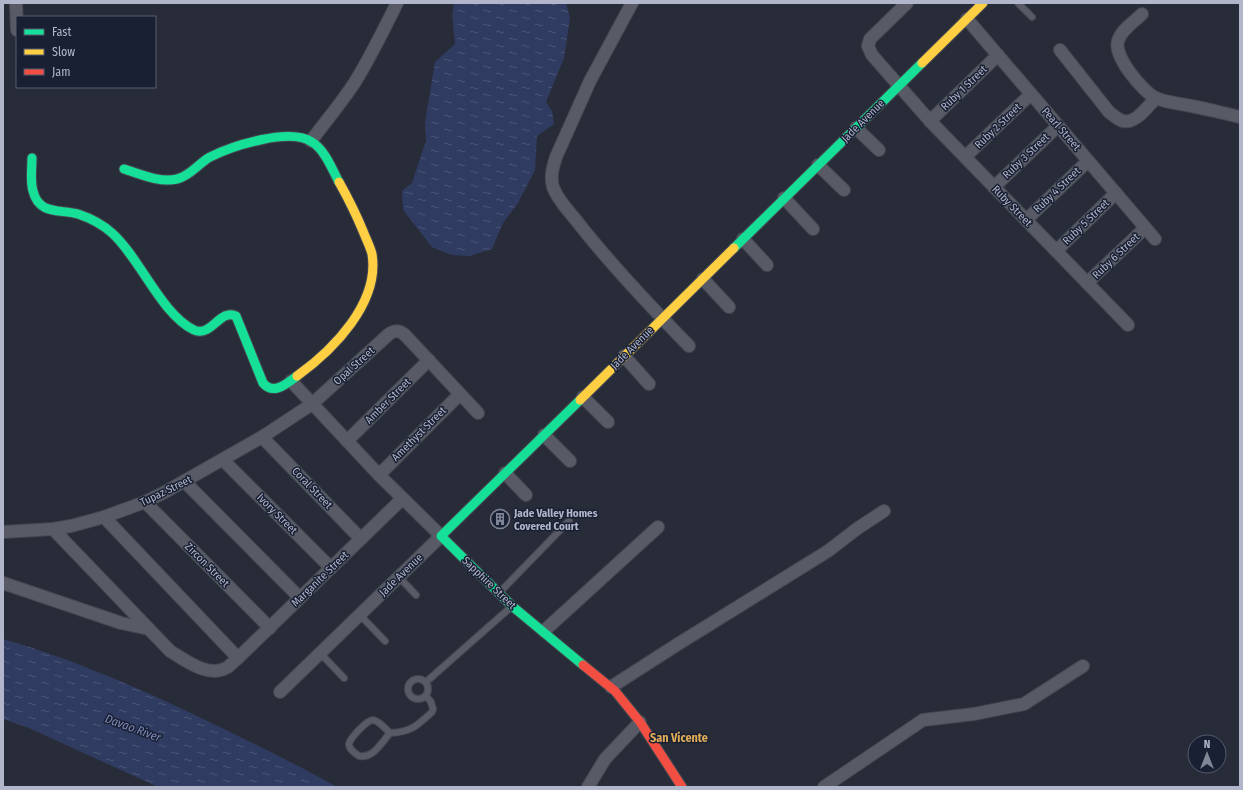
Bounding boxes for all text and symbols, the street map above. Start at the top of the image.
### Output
legend [16,16,156,88]
text: Fast [52,25,71,39]
text: Slow [52,45,75,59]
street label: Ruby 1 Street [938,63,990,113]
text: Jam [52,65,70,79]
street label: Jade Avenue [839,97,887,145]
street label: Ruby 2 Street [972,100,1024,151]
street label: Pearl Street [1039,105,1083,153]
street label: Ruby 3 Street [1000,130,1052,181]
street label: Ruby 4 Street [1031,164,1083,216]
street label: Ruby Street [989,183,1035,230]
street label: Ruby 5 Street [1060,196,1112,247]
street label: Ruby 6 Street [1090,230,1142,282]
street label: Jade Avenue [608,324,656,372]
street label: Opal Street [331,344,377,388]
street label: Amber Street [363,375,414,426]
street label: Amethyst Street [389,404,449,464]
street label: Coral Street [289,465,335,512]
street label: Tupaz Street [138,473,194,509]
street label: Ivory Street [254,491,300,537]
place label: Jade Valley Homes Covered Court [513,507,598,533]
building icon: Jade Valley Homes Covered Court [489,508,511,530]
street label: Zircon Street [182,540,232,590]
street label: Marganite Street [289,548,352,609]
street label: Jade Avenue [377,551,425,599]
street label: Sapphire Street [459,554,519,612]
water label: Davao River [103,711,164,745]
district label: San Vicente [650,731,708,745]
north arrow [1187,734,1227,774]
text: N [1204,738,1210,751]

